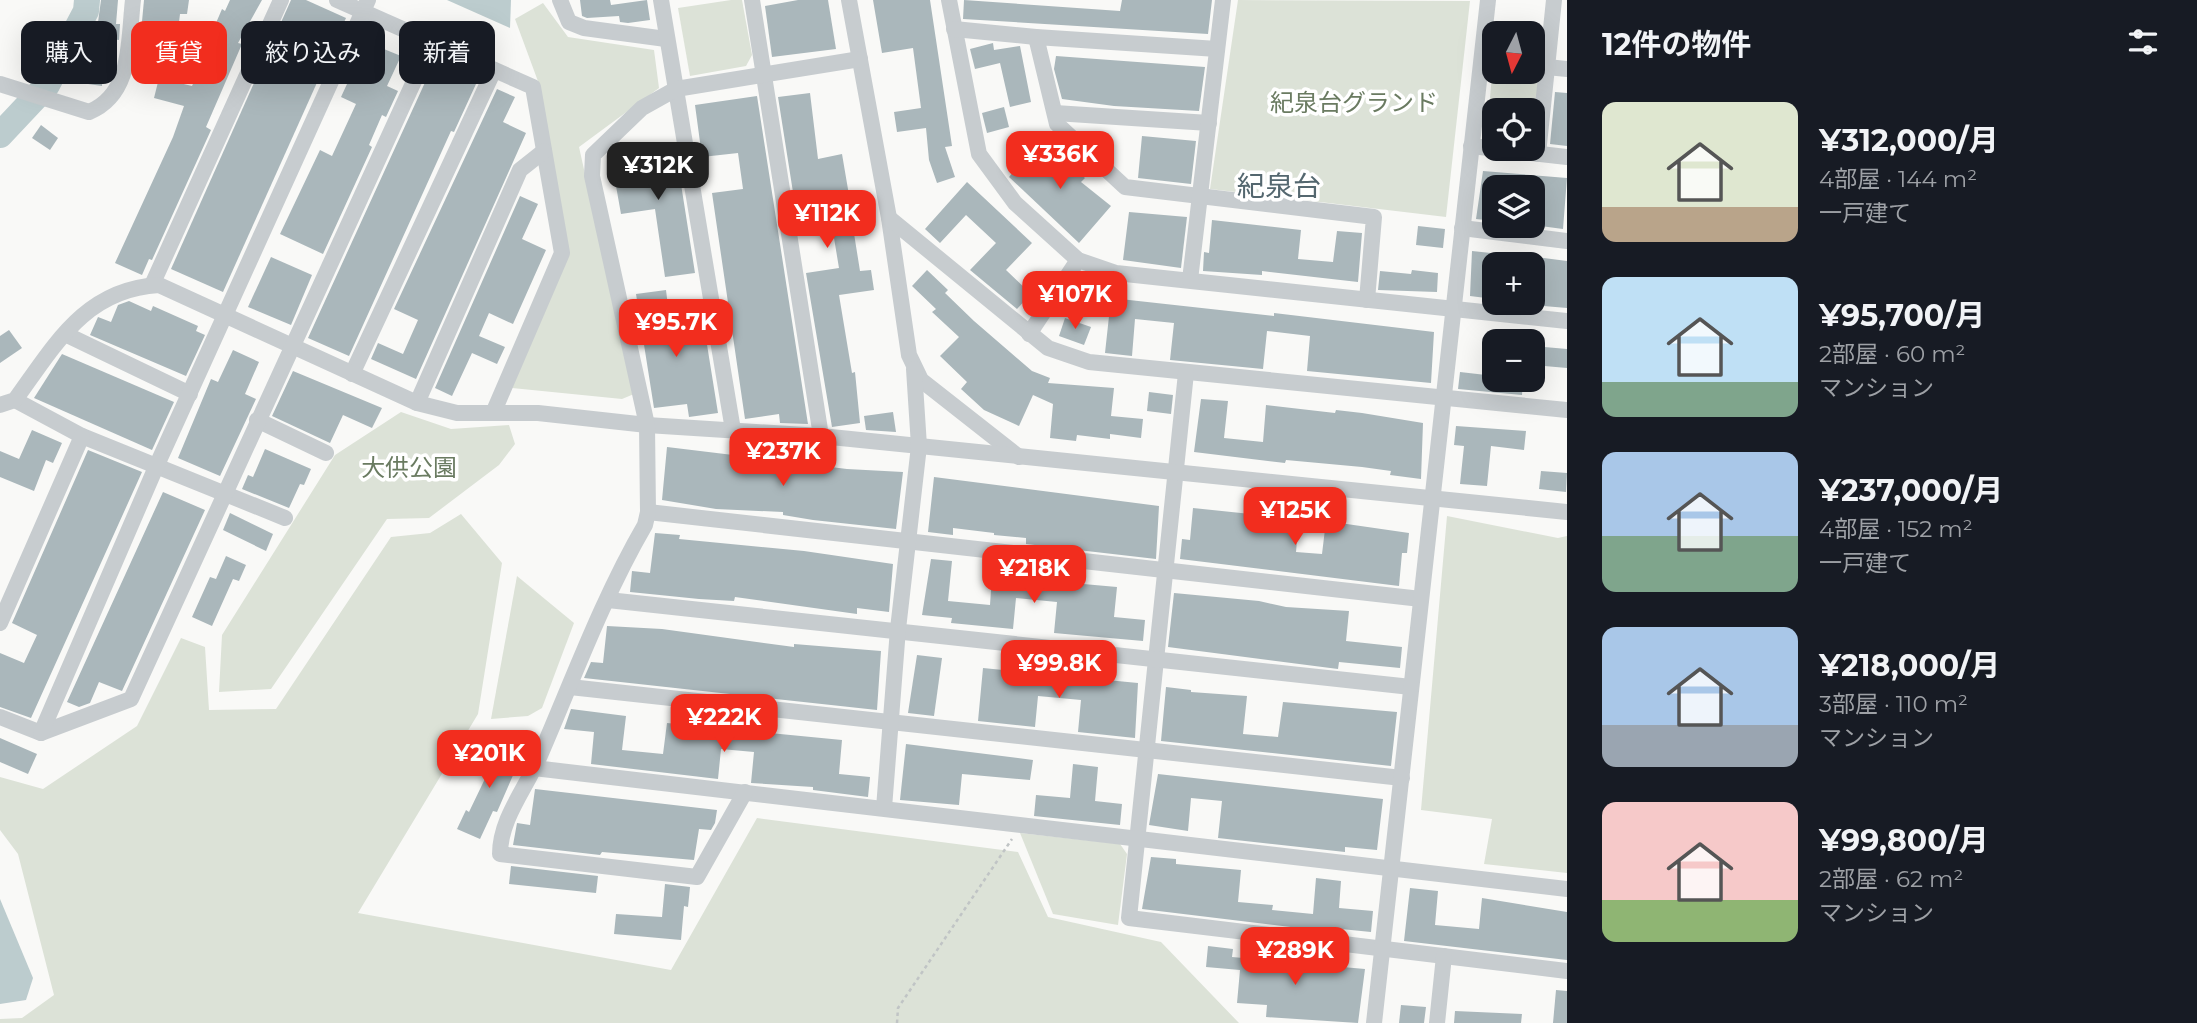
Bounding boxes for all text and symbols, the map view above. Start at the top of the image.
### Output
chip: 購入 [21,21,117,84]
chip: 賃貸 [131,21,227,84]
chip: 絞り込み [241,21,385,84]
chip: 新着 [399,21,495,84]
north arrow [1482,21,1545,84]
map controls [1482,21,1545,392]
icon: filters [2124,23,2162,61]
text: 12件の物件 [1602,26,1751,63]
park label: 紀泉台グランド [1270,88,1438,117]
button: locate [1482,98,1545,161]
text: ¥312,000/月 [1819,122,1999,159]
icon: home [1658,130,1742,214]
pin: ¥336K [1011,132,1109,191]
text: ¥336K [1022,140,1098,168]
pin: ¥312K [609,142,707,202]
text: ¥312K [623,151,693,179]
text: 4部屋 · 144 m² [1819,165,1977,193]
district label: 紀泉台 [1237,169,1321,203]
button: layers [1482,175,1545,238]
pin: ¥112K [778,190,876,250]
text: ¥112K [794,199,860,227]
text: 一戸建て [1819,199,1911,227]
button: + [1482,252,1545,315]
pin: ¥107K [1026,272,1124,331]
text: ¥107K [1038,280,1112,308]
text: ¥95,700/月 [1819,297,1985,334]
pin: ¥95.7K [619,300,733,359]
icon: home [1658,305,1742,389]
text: ¥95.7K [635,308,717,336]
button: − [1482,329,1545,392]
text: 2部屋 · 60 m² [1819,340,1965,368]
text: マンション [1819,374,1934,402]
pin: ¥237K [734,428,832,488]
text: ¥237K [745,437,821,465]
park label: 大供公園 [361,453,457,482]
text: ¥237,000/月 [1819,472,2003,509]
icon: home [1658,480,1742,564]
pin: ¥125K [1246,488,1344,547]
text: ¥125K [1260,496,1330,524]
text: 4部屋 · 152 m² [1819,515,1973,543]
pin: ¥218K [985,546,1083,605]
text: 一戸建て [1819,549,1911,577]
text: ¥218K [998,554,1070,582]
pin: ¥99.8K [1002,640,1116,700]
text: ¥218,000/月 [1819,647,2000,684]
text: ¥99.8K [1017,649,1101,677]
icon: home [1658,655,1742,739]
text: 3部屋 · 110 m² [1819,690,1968,718]
pin: ¥222K [675,694,773,754]
text: ¥222K [687,703,761,731]
text: マンション [1819,724,1934,752]
pin: ¥201K [440,730,538,790]
text: ¥201K [453,739,525,767]
text: ¥99,800/月 [1819,822,1989,859]
icon: home [1658,830,1742,914]
text: 2部屋 · 62 m² [1819,865,1963,893]
text: マンション [1819,899,1934,927]
pin: ¥289K [1246,928,1344,987]
text: ¥289K [1256,936,1334,964]

